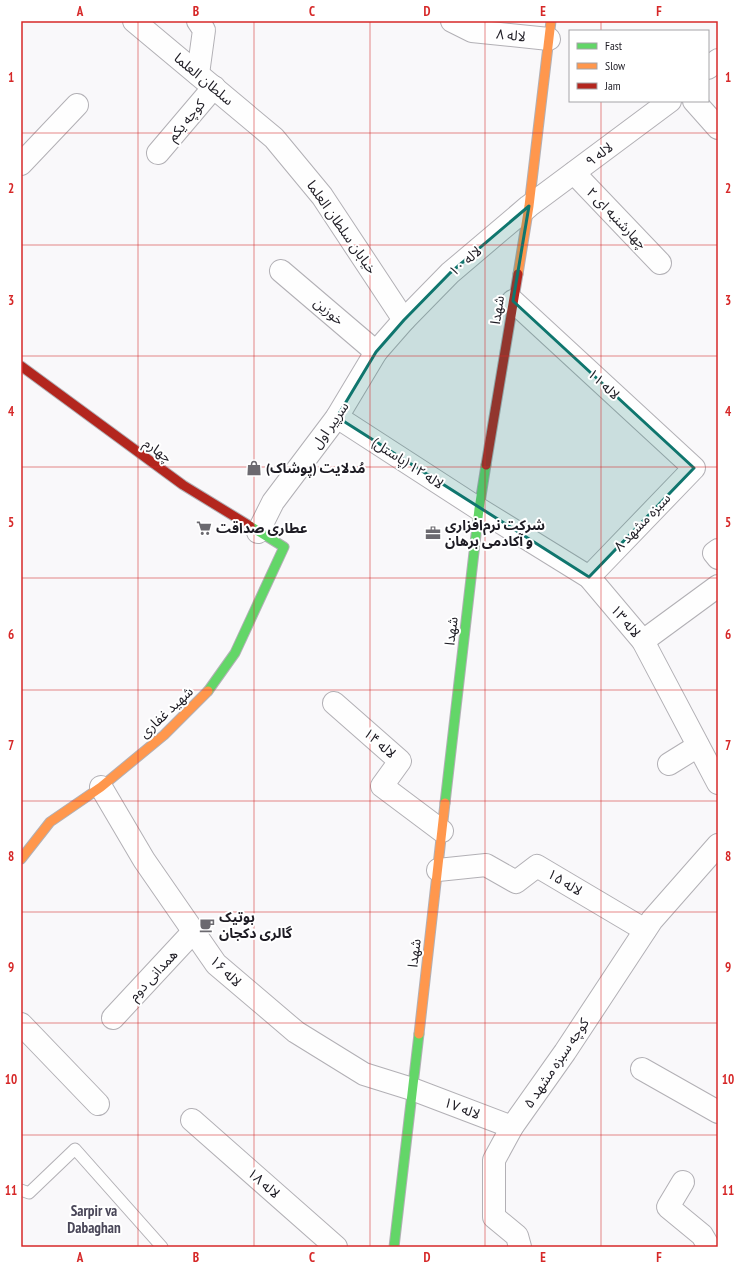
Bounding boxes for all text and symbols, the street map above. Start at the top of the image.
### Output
text: A [76,3,84,20]
text: B [193,3,199,20]
text: C [309,3,315,20]
text: D [424,3,431,20]
text: E [540,3,546,20]
text: F [656,3,662,20]
street label: ۸ لاله [495,25,527,45]
legend [569,30,709,102]
text: Fast [605,38,623,53]
street label: سلطان العلما [170,49,238,109]
text: Slow [605,58,626,73]
text: 1 [8,69,14,86]
text: 1 [725,69,731,86]
text: Jam [604,78,621,93]
street label: کوچه یکم [163,95,211,146]
street label: ۹ لاله [582,138,616,170]
street label: خیابان سلطان العلما [303,177,381,277]
text: 2 [8,180,14,197]
text: 2 [725,180,731,197]
street label: ۲ چهارشنبه ای [582,183,651,254]
street label: لاله ۱۰ [445,242,485,280]
text: 3 [8,292,14,309]
text: 3 [725,292,731,309]
street label: خوزین [310,293,348,329]
street label: شهدا [486,294,508,326]
street label: ۱۱ لاله [584,365,624,403]
street label: سرپیر اول [307,398,354,453]
text: 4 [8,403,15,420]
text: 4 [725,403,732,420]
street label: لاله ۱۲ (پاستل) [368,433,447,494]
street label: چهارم [139,434,176,468]
shop icon: مُدلایت (پوشاک) [245,459,263,477]
place label: مُدلایت (پوشاک) [266,459,366,478]
street label: ۸ سبزه مشهد [610,489,674,555]
text: 5 [8,514,14,531]
text: 5 [725,514,731,531]
place label: شرکت نرم‌افزاری و آکادمی برهان [445,516,545,550]
supermarket icon: عطاری صداقت [195,519,213,537]
place label: عطاری صداقت [216,519,308,537]
office icon: شرکت نرم‌افزاری و آکادمی برهان [424,524,442,542]
street label: لاله ۱۳ [607,601,645,641]
street label: شهدا [440,616,462,646]
text: 6 [8,626,14,643]
text: 6 [725,626,731,643]
street label: شهید غفاری [135,682,197,742]
street label: ۱۴ لاله [360,724,400,762]
text: 7 [8,737,14,754]
text: 7 [725,737,731,754]
text: 8 [8,848,14,865]
text: 8 [725,848,731,865]
street label: ۱۵ لاله [544,865,586,899]
place label: بوتیک گالری دکجان [219,908,293,942]
cafe icon: بوتیک گالری دکجان [198,916,216,934]
street label: شهدا [403,938,425,968]
street label: همدانی دوم [125,946,183,1006]
street label: لاله ۱۶ [206,951,246,991]
text: 9 [8,959,14,976]
text: 9 [725,959,731,976]
street label: کوچه سبزه مشهد ۵ [519,1014,594,1112]
text: 10 [5,1071,17,1088]
text: 10 [722,1071,734,1088]
street label: ۱۷ لاله [441,1093,483,1123]
street label: لاله ۱۸ [244,1164,284,1202]
text: 11 [5,1182,17,1199]
text: 11 [722,1182,734,1199]
district label: Sarpir va Dabaghan [67,1201,121,1237]
text: A [76,1249,84,1266]
text: B [193,1249,199,1266]
text: C [309,1249,315,1266]
text: D [424,1249,431,1266]
text: E [540,1249,546,1266]
text: F [656,1249,662,1266]

